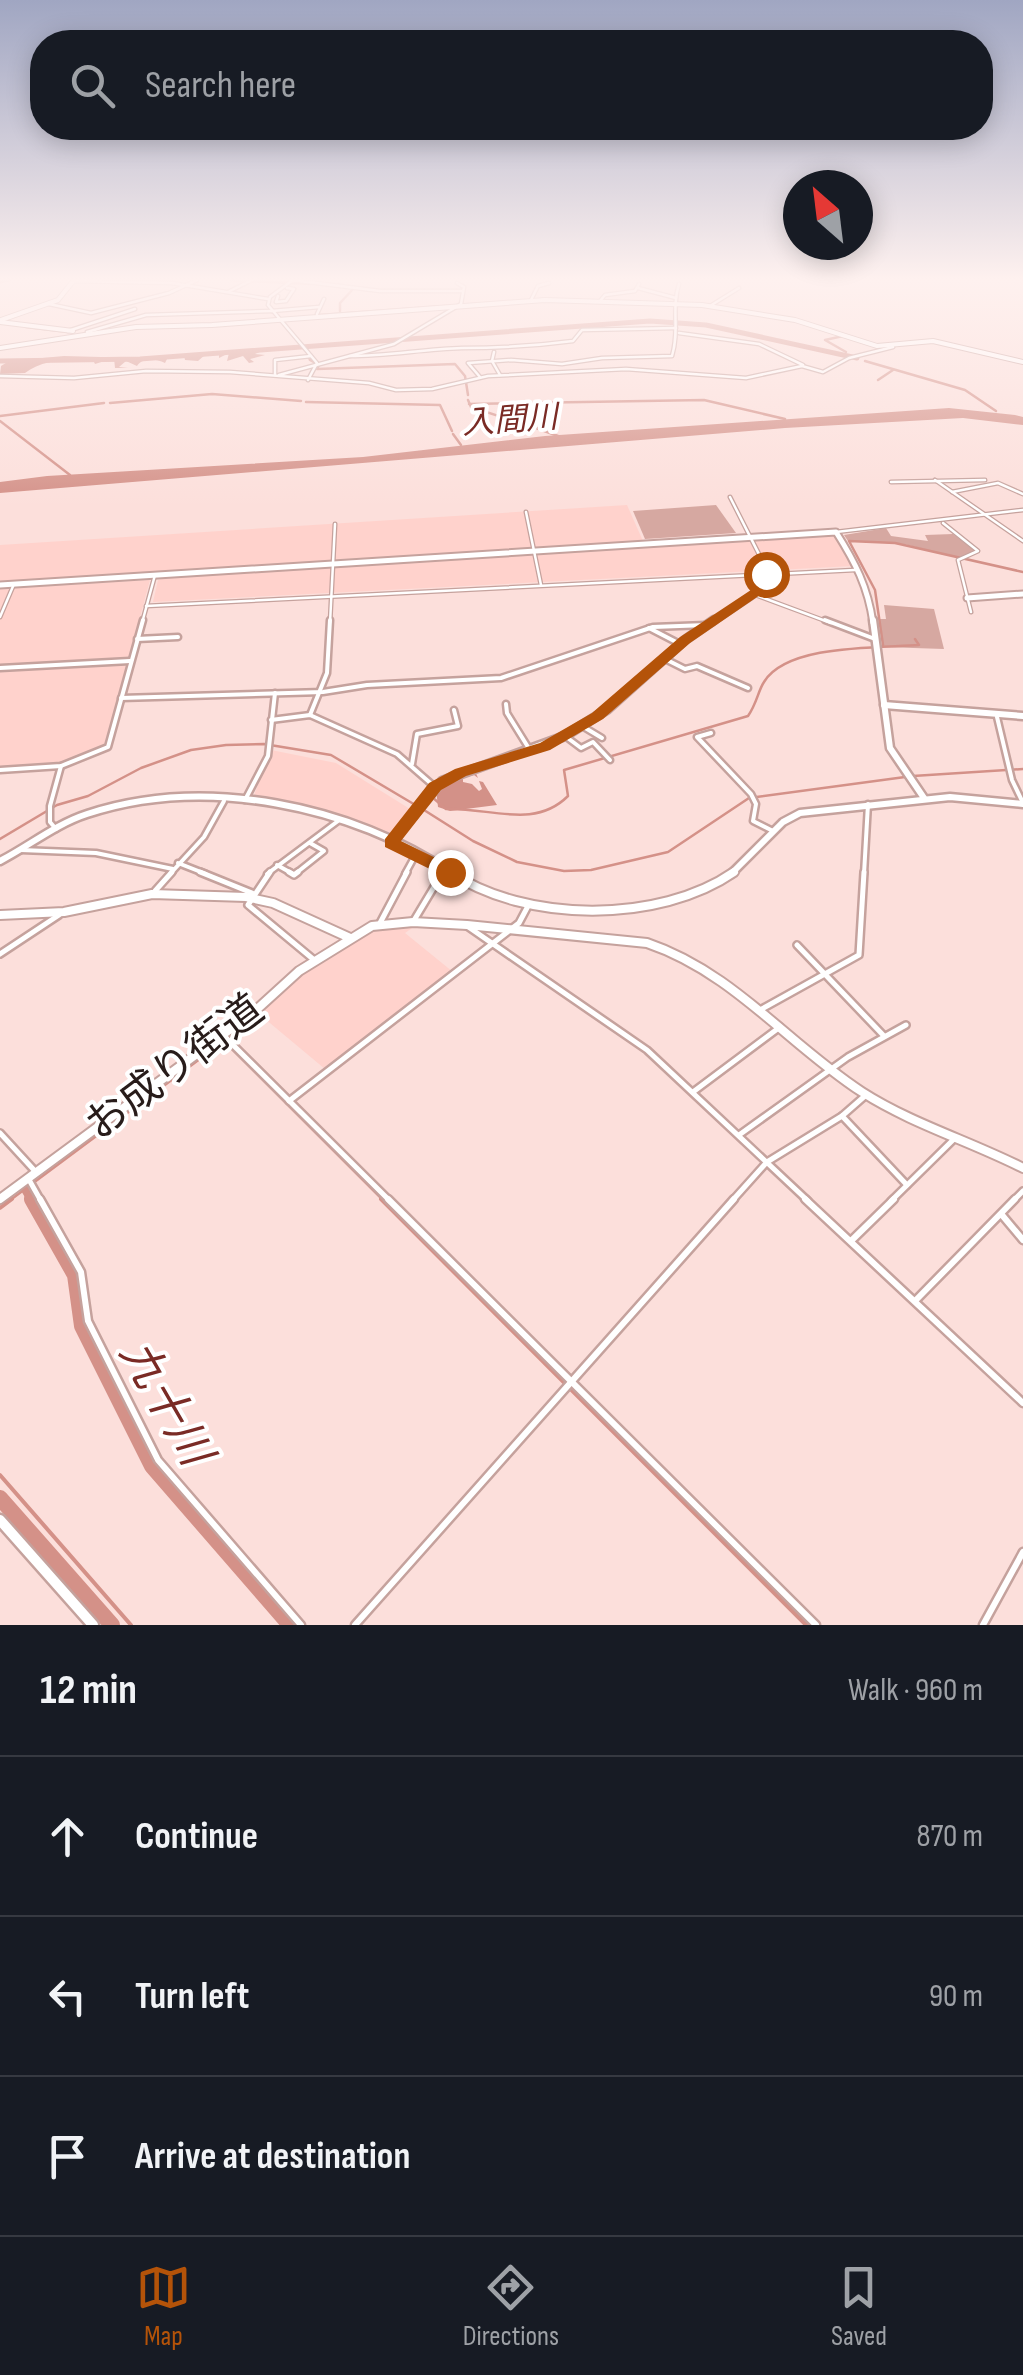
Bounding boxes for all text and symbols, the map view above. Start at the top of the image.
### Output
search box [30,30,993,140]
icon: search [65,58,120,113]
text: Search here [145,63,296,108]
north arrow [783,170,873,260]
water label: 入間川 [461,398,562,444]
route start [744,552,790,598]
route end [428,850,474,896]
street label: お成り街道 [76,984,274,1152]
water label: 九十川 [107,1331,225,1479]
text: 12 min [40,1665,137,1716]
text: Walk · 960 m [848,1671,983,1710]
icon: ahead [40,1809,95,1864]
text: Continue [135,1814,258,1859]
text: 870 m [917,1817,983,1856]
icon: left [40,1969,95,2024]
text: Turn left [135,1974,249,2019]
text: 90 m [929,1977,983,2016]
icon: arrive [40,2129,95,2184]
text: Arrive at destination [135,2134,410,2179]
tab: Map [136,2260,191,2353]
tab: Directions [463,2260,559,2353]
tab: Saved [831,2260,887,2353]

